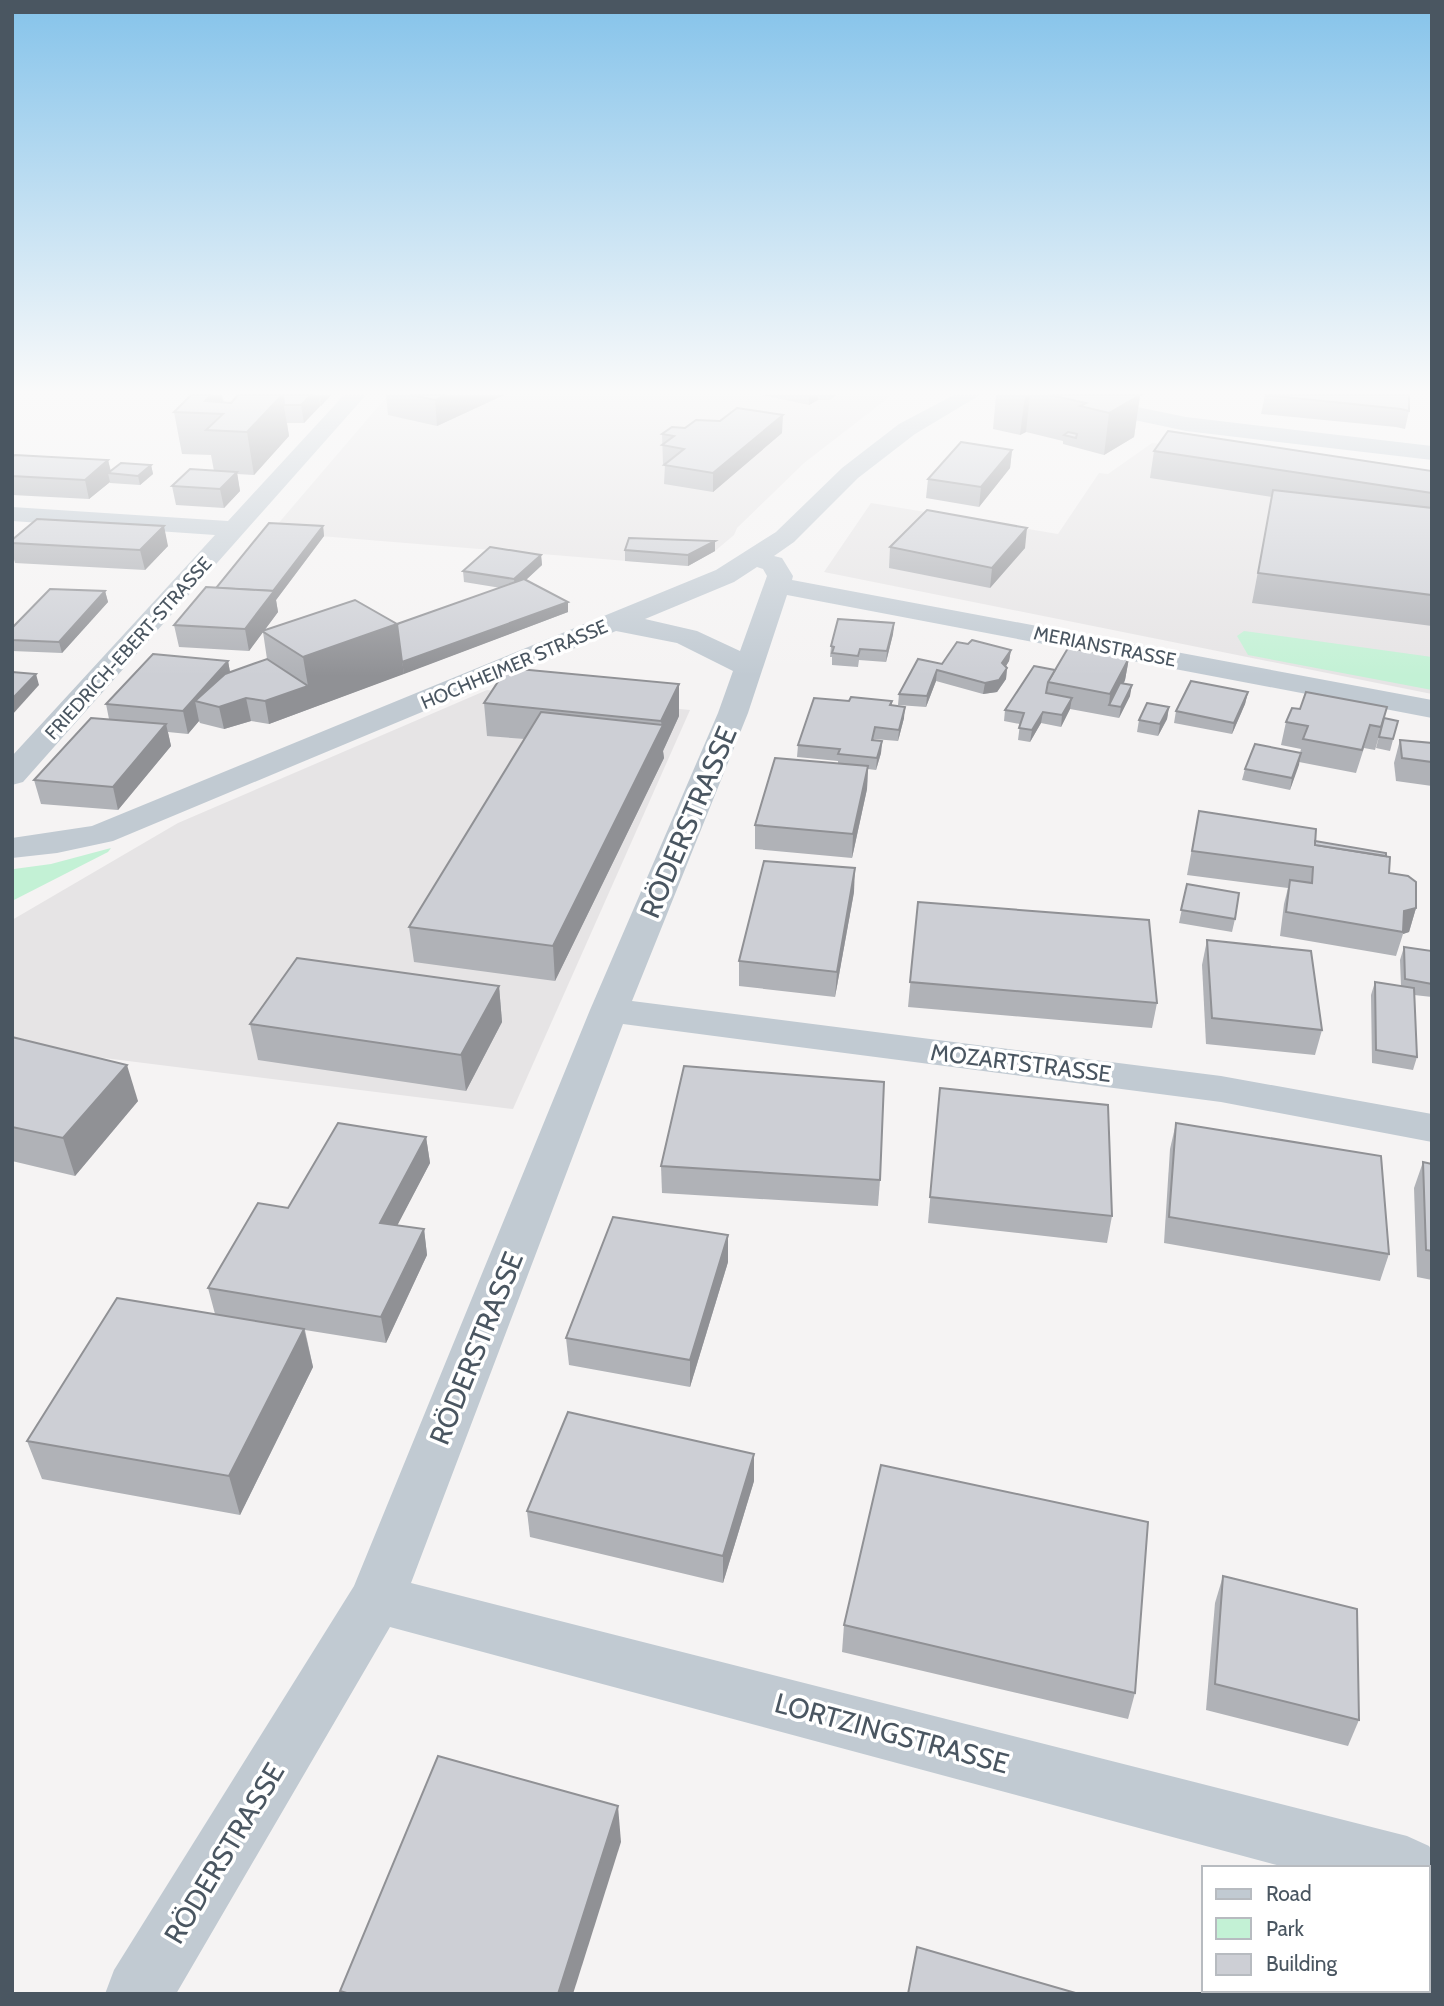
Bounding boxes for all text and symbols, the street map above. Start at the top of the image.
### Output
street label: FRIEDRICH-EBERT-STRASSE [40,552,217,744]
street label: HOCHHEIMER STRASSE [417,615,611,714]
street label: MERIANSTRASSE [1032,621,1178,672]
street label: RÖDERSTRASSE [632,721,744,923]
street label: MOZARTSTRASSE [929,1038,1113,1088]
street label: RÖDERSTRASSE [422,1247,530,1449]
street label: LORTZINGSTRASSE [771,1685,1013,1781]
street label: RÖDERSTRASSE [157,1756,291,1950]
legend [1202,1866,1430,1992]
text: Road [1266,1881,1312,1906]
text: Park [1266,1916,1304,1941]
text: Building [1266,1951,1338,1976]

